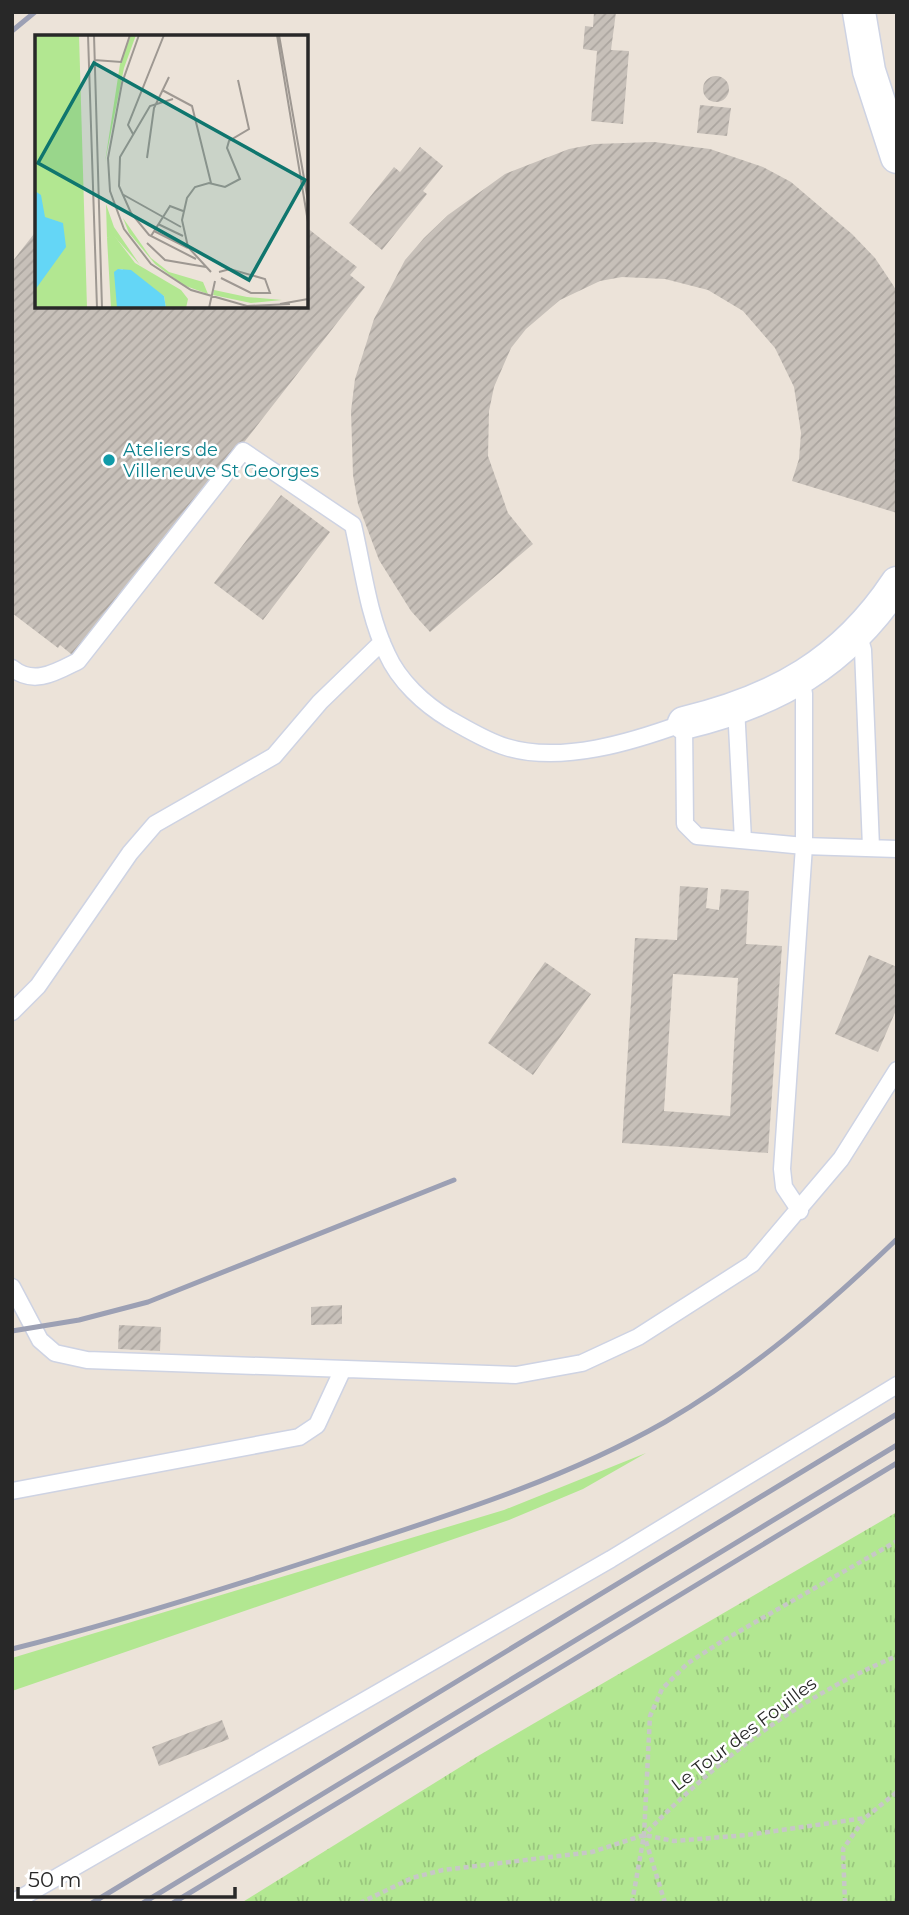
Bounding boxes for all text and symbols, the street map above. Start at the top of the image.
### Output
inset map [35,35,308,308]
place label: Ateliers de Villeneuve St Georges [123,439,319,482]
marker: Ateliers de Villeneuve St Georges [101,452,117,468]
street label: Le Tour des Fouilles [667,1672,821,1796]
scale bar [18,1856,234,1900]
text: 50 m [28,1867,82,1892]

